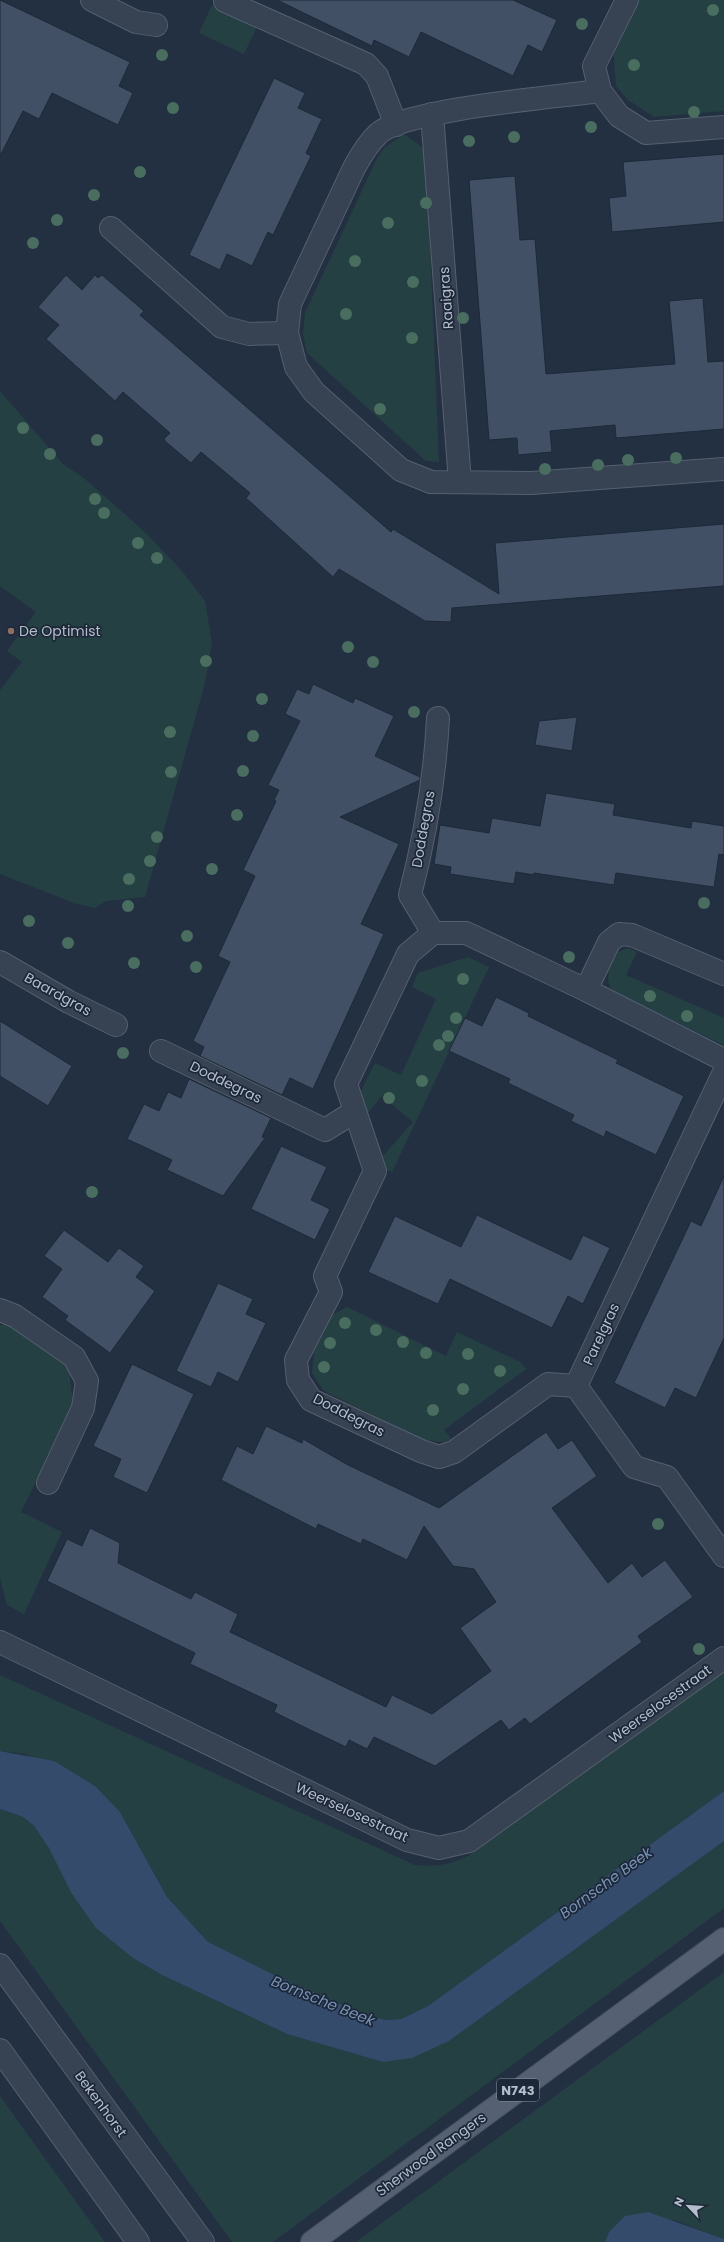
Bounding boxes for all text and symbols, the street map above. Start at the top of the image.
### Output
street label: Raaigras [434,266,458,330]
place label: De Optimist [19,621,101,641]
marker: De Optimist [6,626,16,636]
street label: Doddegras [406,789,440,869]
street label: Baardgras [21,967,95,1021]
street label: Doddegras [187,1056,265,1108]
street label: Parelgras [578,1300,624,1368]
street label: Doddegras [310,1388,388,1442]
street label: Weerselosestraat [605,1660,715,1748]
street label: Weerselosestraat [292,1777,412,1847]
water label: Bornsche Beek [555,1841,657,1923]
water label: Bornsche Beek [268,1970,379,2031]
street label: Bekenhorst [70,2067,132,2141]
road number: N743 [497,2079,539,2101]
street label: Sherwood Rangers [372,2107,490,2201]
north arrow [668,2186,708,2226]
text: N [670,2195,688,2209]

